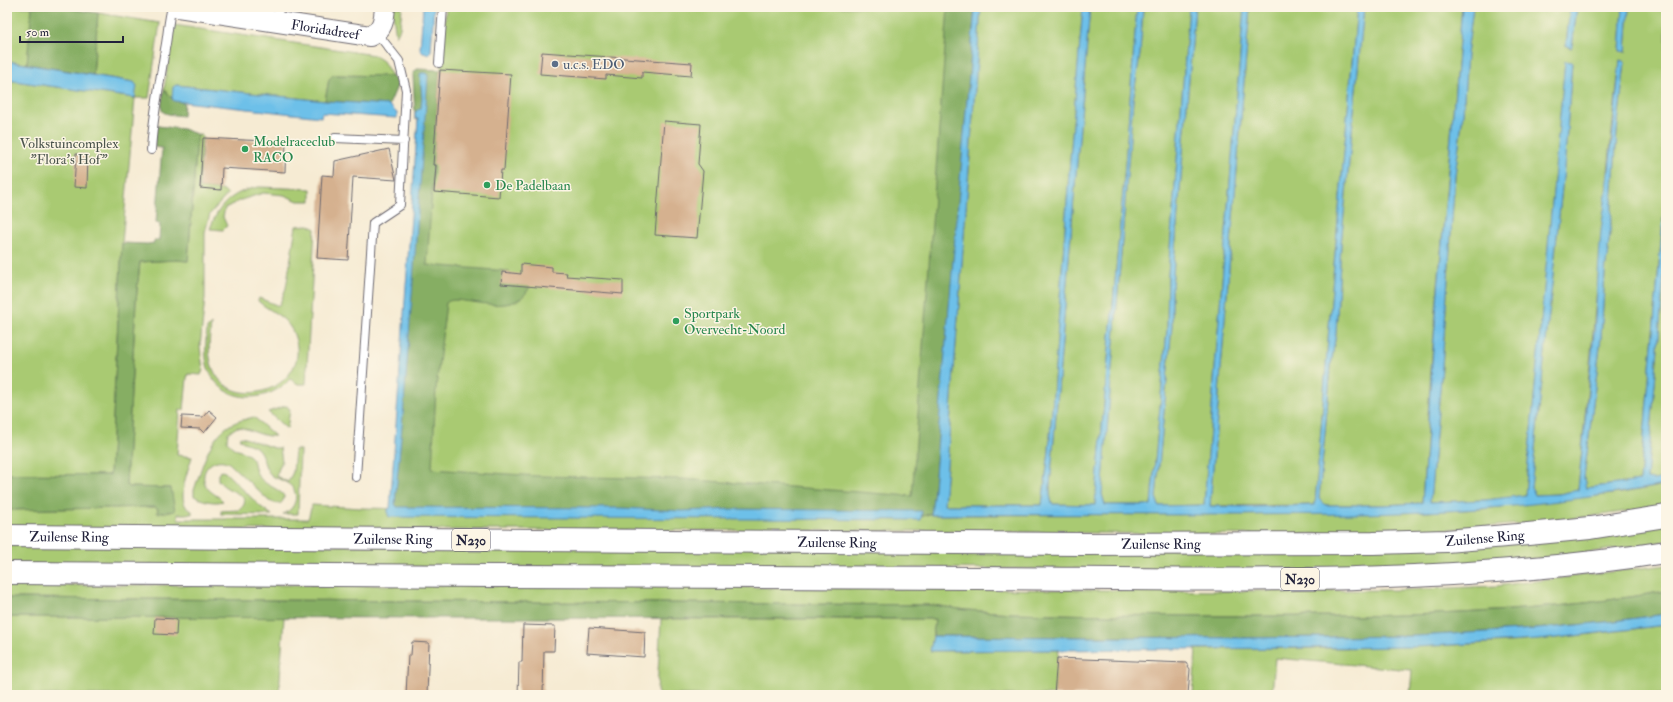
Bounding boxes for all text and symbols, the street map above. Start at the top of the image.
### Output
street label: Floridadreef [290,16,363,44]
scale bar [20,18,123,44]
text: 50 m [26,25,50,40]
place label: u.c.s. EDO [563,56,625,73]
marker: u.c.s. EDO [550,59,560,69]
place label: Modelraceclub RACO [253,133,335,166]
park label: Volkstuincomplex "Flora's Hof" [20,135,119,168]
marker: Modelraceclub RACO [240,144,250,154]
place label: De Padelbaan [495,177,571,194]
marker: De Padelbaan [482,180,492,190]
place label: Sportpark Overvecht-Noord [684,305,785,338]
marker: Sportpark Overvecht-Noord [671,316,681,326]
street label: Zuilense Ring [1444,526,1526,550]
street label: Zuilense Ring [29,528,110,546]
road number: N230 [452,529,490,551]
street label: Zuilense Ring [353,531,434,548]
street label: Zuilense Ring [797,534,878,551]
street label: Zuilense Ring [1121,536,1202,553]
road number: N230 [1281,568,1319,590]

